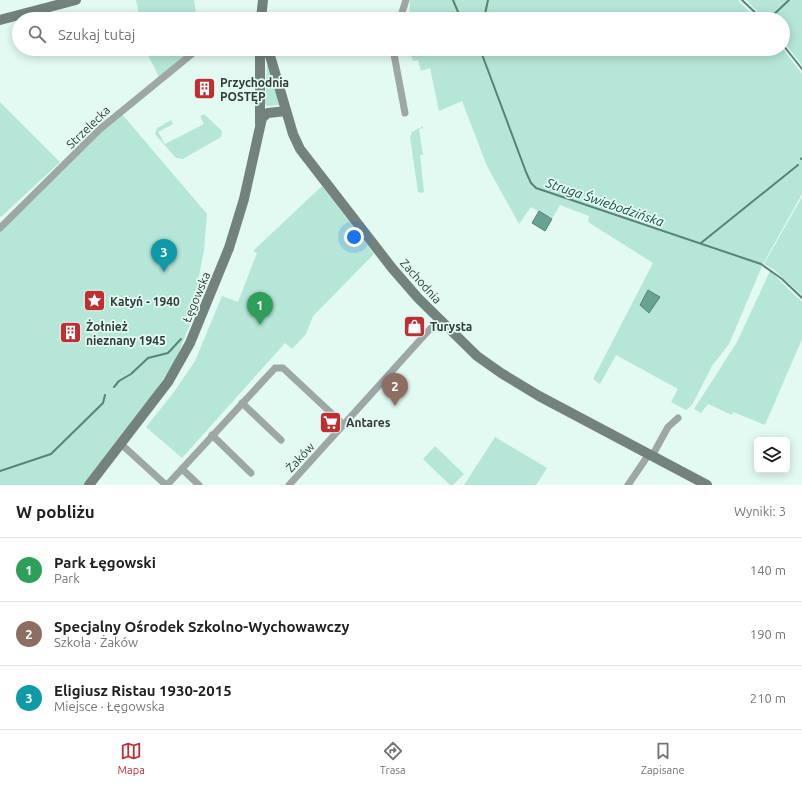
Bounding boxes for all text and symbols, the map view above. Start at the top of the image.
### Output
search box [12,12,790,56]
icon: search [26,23,48,45]
text: Szukaj tutaj [58,26,135,43]
building icon: Przychodnia POSTĘP [191,76,217,102]
place label: Przychodnia POSTĘP [220,76,289,105]
street label: Strzelecka [64,103,112,151]
water label: Struga Świebodzińska [543,175,666,229]
your location [344,227,364,247]
pin: 3 [151,239,177,272]
street label: Zachodnia [398,256,444,306]
street label: Łęgowska [180,270,212,324]
place icon: Katyń - 1940 [82,288,108,314]
pin: 1 [247,292,273,325]
place label: Katyń - 1940 [110,295,180,308]
shop icon: Turysta [401,313,427,339]
place label: Żołnież nieznany 1945 [86,319,166,347]
building icon: Żołnież nieznany 1945 [57,320,83,346]
place label: Turysta [430,320,472,333]
pin: 2 [382,373,408,406]
supermarket icon: Antares [318,409,344,435]
place label: Antares [346,416,391,429]
map controls [754,437,790,473]
button: layers [754,437,790,473]
street label: Żaków [283,439,317,474]
text: W pobliżu [16,502,95,521]
text: Wyniki: 3 [734,504,786,518]
text: Park Łęgowski [54,554,156,571]
text: 1 [25,563,33,577]
text: 140 m [750,563,786,577]
text: Park [54,571,80,585]
text: Specjalny Ośrodek Szkolno-Wychowawczy [54,618,349,635]
text: 2 [25,627,33,641]
text: 190 m [750,627,786,641]
text: Szkoła · Żaków [54,635,138,649]
text: Eligiusz Ristau 1930-2015 [54,682,232,699]
text: 3 [25,691,33,705]
text: 210 m [750,691,786,705]
text: Miejsce · Łęgowska [54,699,165,713]
tab: Mapa [117,740,145,776]
tab: Trasa [380,740,406,776]
tab: Zapisane [641,740,685,776]

